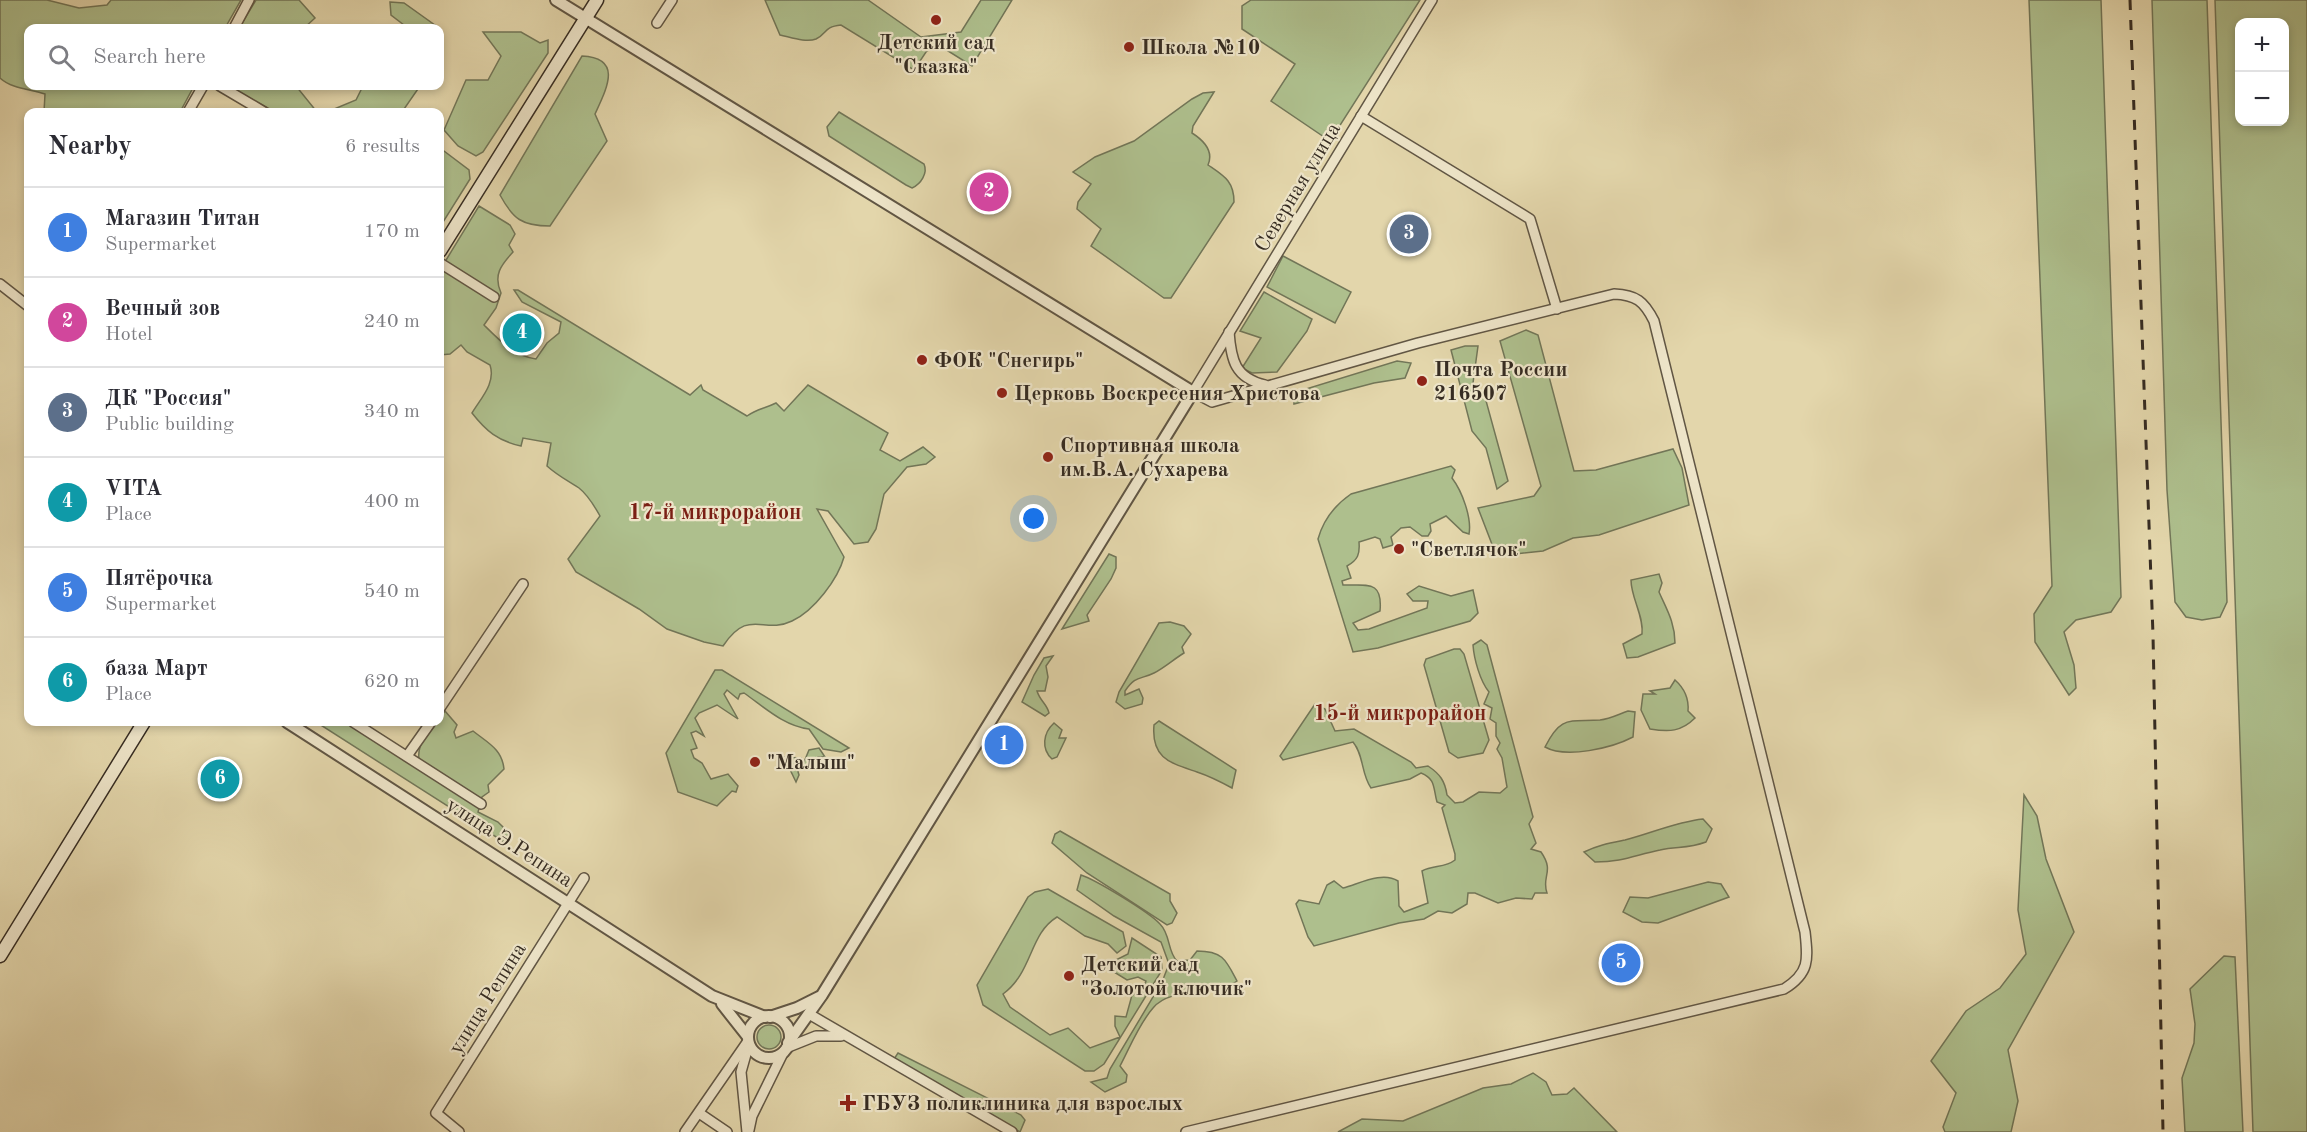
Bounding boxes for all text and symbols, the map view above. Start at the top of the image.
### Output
marker: Детский сад "Сказка" [929,13,943,27]
map controls [2235,18,2289,126]
button: + [2235,18,2289,72]
search box [24,24,444,90]
place label: Детский сад "Сказка" [877,33,995,78]
place label: Школа №10 [1141,38,1260,59]
marker: Школа №10 [1122,40,1136,54]
icon: search [45,41,78,74]
text: Search here [93,46,206,68]
button: − [2235,72,2289,126]
street label: Северная улица [1251,119,1345,256]
text: Nearby [48,134,132,160]
text: 6 results [345,137,420,157]
pin: 2 [970,170,1008,214]
text: Магазин Титан [105,208,260,230]
pin: 3 [1390,212,1428,256]
text: 1 [62,222,73,242]
text: 170 m [364,222,420,242]
text: Supermarket [105,235,216,255]
text: Вечный зов [105,298,220,320]
pin: 4 [502,310,542,356]
text: 2 [62,312,73,332]
text: 240 m [364,312,420,332]
text: Hotel [105,325,152,345]
place label: ФОК "Снегирь" [934,351,1083,372]
marker: ФОК "Снегирь" [915,353,929,367]
place label: Почта России 216507 [1434,360,1567,405]
marker: Почта России 216507 [1415,374,1429,388]
place label: Церковь Воскресения Христова [1014,384,1321,405]
marker: Церковь Воскресения Христова [995,386,1009,400]
text: ДК "Россия" [105,388,231,410]
text: 3 [62,402,73,422]
text: 340 m [364,402,420,422]
text: Public building [105,415,234,435]
place label: Спортивная школа им.В.А. Сухарева [1060,436,1240,481]
marker: Спортивная школа им.В.А. Сухарева [1041,450,1055,464]
text: VITA [105,478,162,500]
text: 4 [62,492,73,512]
text: 400 m [364,492,420,512]
district label: 17-й микрорайон [629,502,802,524]
your location [1019,504,1048,533]
text: Place [105,505,152,525]
place label: "Светлячок" [1411,540,1526,561]
marker: "Светлячок" [1392,542,1406,556]
text: Пятёрочка [105,568,213,590]
text: 5 [62,582,73,602]
text: 540 m [364,582,420,602]
text: Supermarket [105,595,216,615]
text: база Март [105,658,208,680]
text: 6 [62,672,73,692]
text: 620 m [364,672,420,692]
text: Place [105,685,152,705]
district label: 15-й микрорайон [1314,703,1487,725]
pin: 1 [984,722,1024,768]
place label: "Малыш" [767,753,855,774]
marker: "Малыш" [748,755,762,769]
pin: 6 [200,756,240,802]
street label: улица Э.Репина [442,795,576,892]
street label: улица Репина [446,939,531,1058]
pin: 5 [1602,940,1640,986]
place label: Детский сад "Золотой ключик" [1081,955,1252,1000]
marker: Детский сад "Золотой ключик" [1062,969,1076,983]
marker: ГБУЗ поликлиника для взрослых [839,1094,857,1112]
place label: ГБУЗ поликлиника для взрослых [862,1094,1183,1115]

